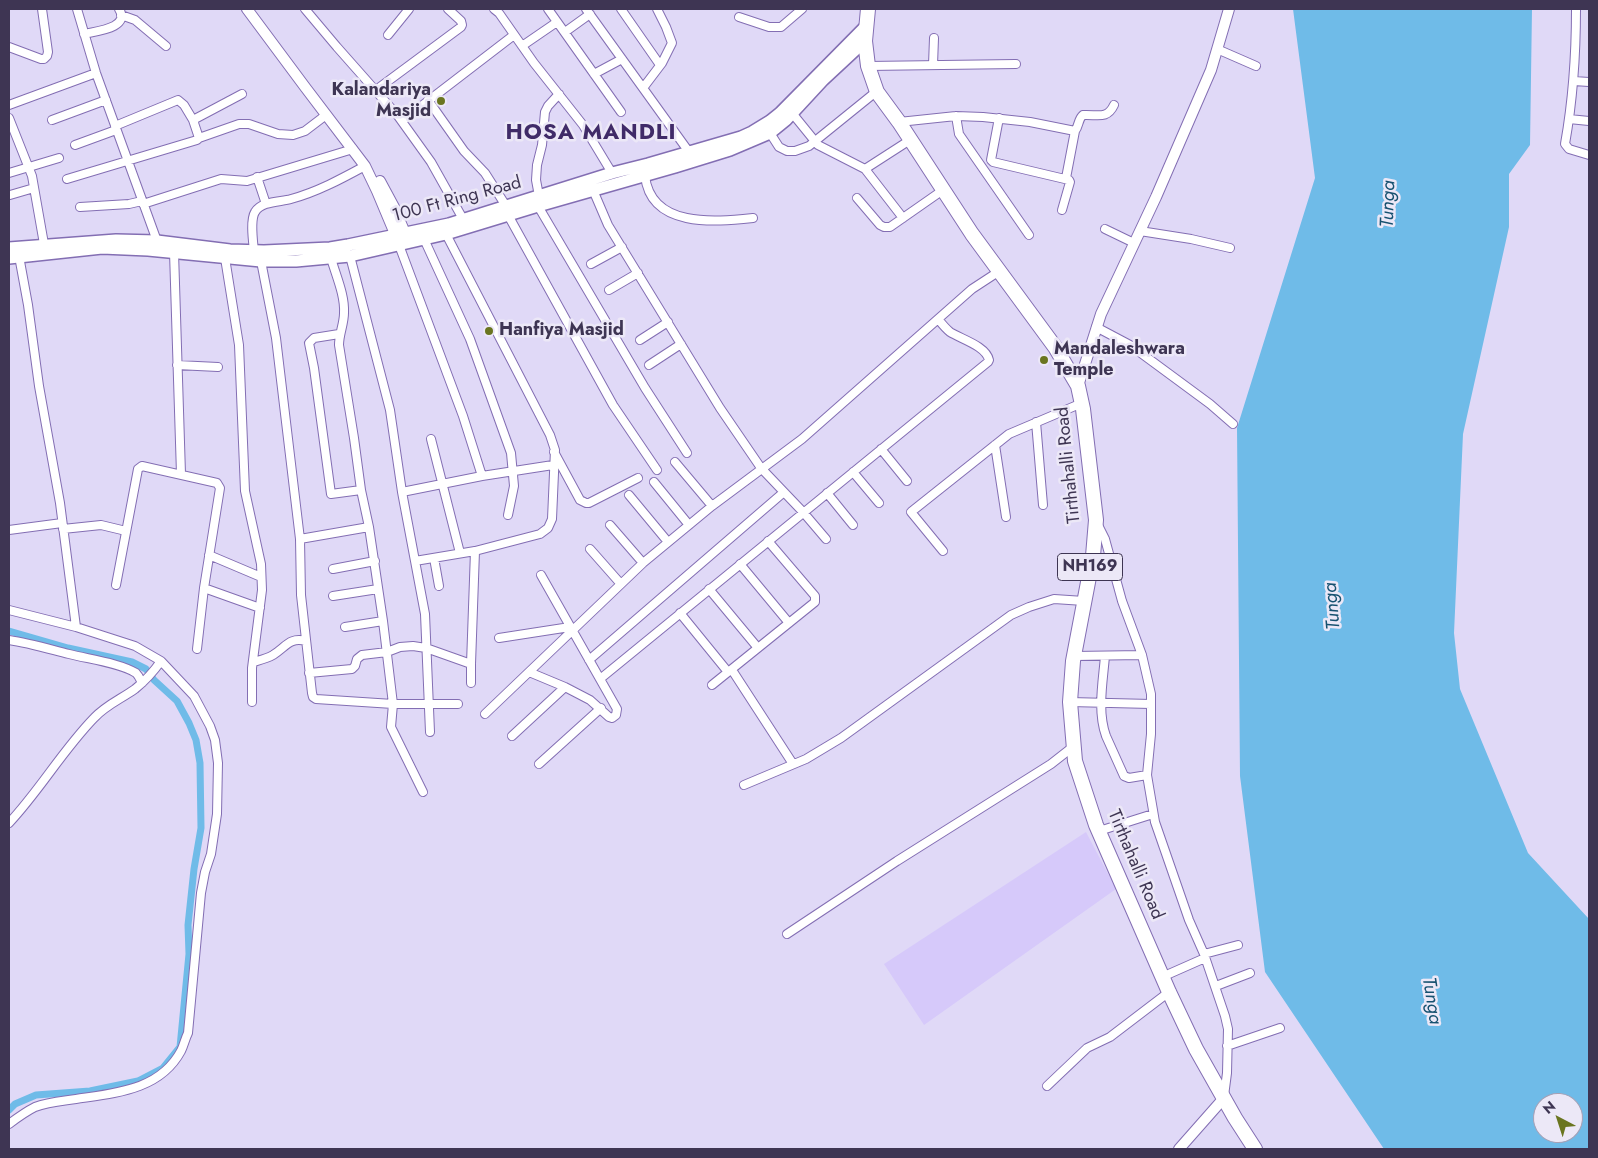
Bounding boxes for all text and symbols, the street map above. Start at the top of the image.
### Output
place label: Kalandariya Masjid [332,80,431,122]
marker: Kalandariya Masjid [435,95,447,107]
district label: HOSA MANDLI [504,121,678,147]
street label: 100 Ft Ring Road [390,172,524,228]
water label: Tunga [1377,180,1401,228]
place label: Hanfiya Masjid [499,320,624,342]
marker: Hanfiya Masjid [483,325,495,337]
place label: Mandaleshwara Temple [1054,339,1185,382]
marker: Mandaleshwara Temple [1038,354,1050,366]
street label: Tirthahalli Road [1052,406,1086,524]
road number: NH169 [1058,554,1122,580]
water label: Tunga [1320,581,1346,631]
street label: Tirthahalli Road [1102,807,1168,923]
water label: Tunga [1416,976,1446,1026]
north arrow [1533,1093,1583,1143]
text: N [1538,1096,1560,1119]

